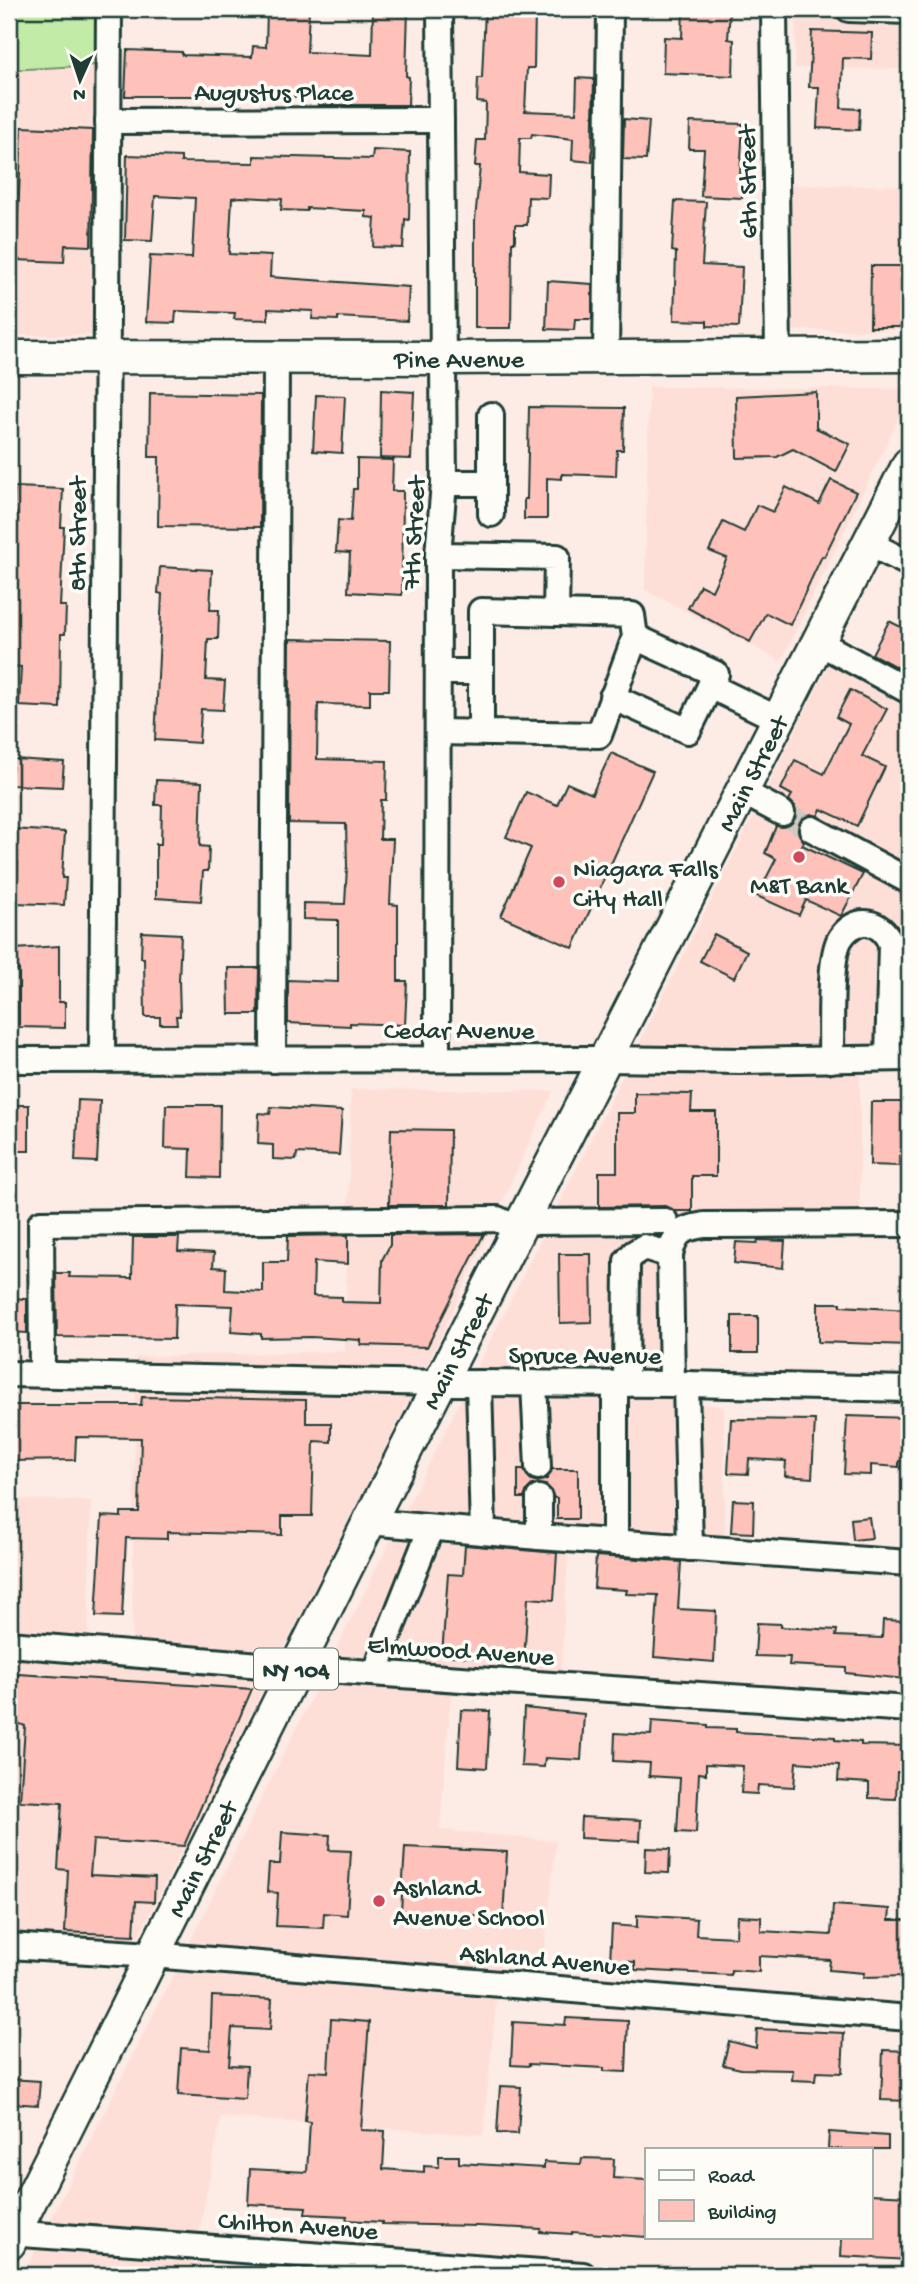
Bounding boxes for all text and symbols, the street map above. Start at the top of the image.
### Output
north arrow [46,46,116,116]
street label: Augustus Place [194,80,354,111]
text: N [72,82,86,105]
street label: 6th Street [734,123,767,239]
street label: Pine Avenue [393,346,525,378]
street label: 7th Street [398,473,435,592]
street label: 8th Street [65,474,96,591]
street label: Main Street [713,710,799,838]
marker: M&T Bank [791,849,807,865]
place label: Niagara Falls City Hall [573,856,719,917]
place label: M&T Bank [750,873,850,904]
marker: Niagara Falls City Hall [551,874,567,890]
street label: Cedar Avenue [384,1018,535,1049]
street label: Main Street [418,1288,504,1416]
street label: Spruce Avenue [509,1343,662,1374]
street label: Elmwood Avenue [366,1632,556,1676]
road number: NY 104 [254,1648,338,1689]
street label: Main Street [163,1795,248,1924]
place label: Ashland Avenue School [393,1875,545,1936]
marker: Ashland Avenue School [371,1893,387,1909]
street label: Ashland Avenue [458,1940,632,1985]
legend [645,2148,872,2238]
text: Road [708,2166,756,2191]
text: Building [707,2202,777,2227]
street label: Chilton Avenue [217,2207,379,2250]

